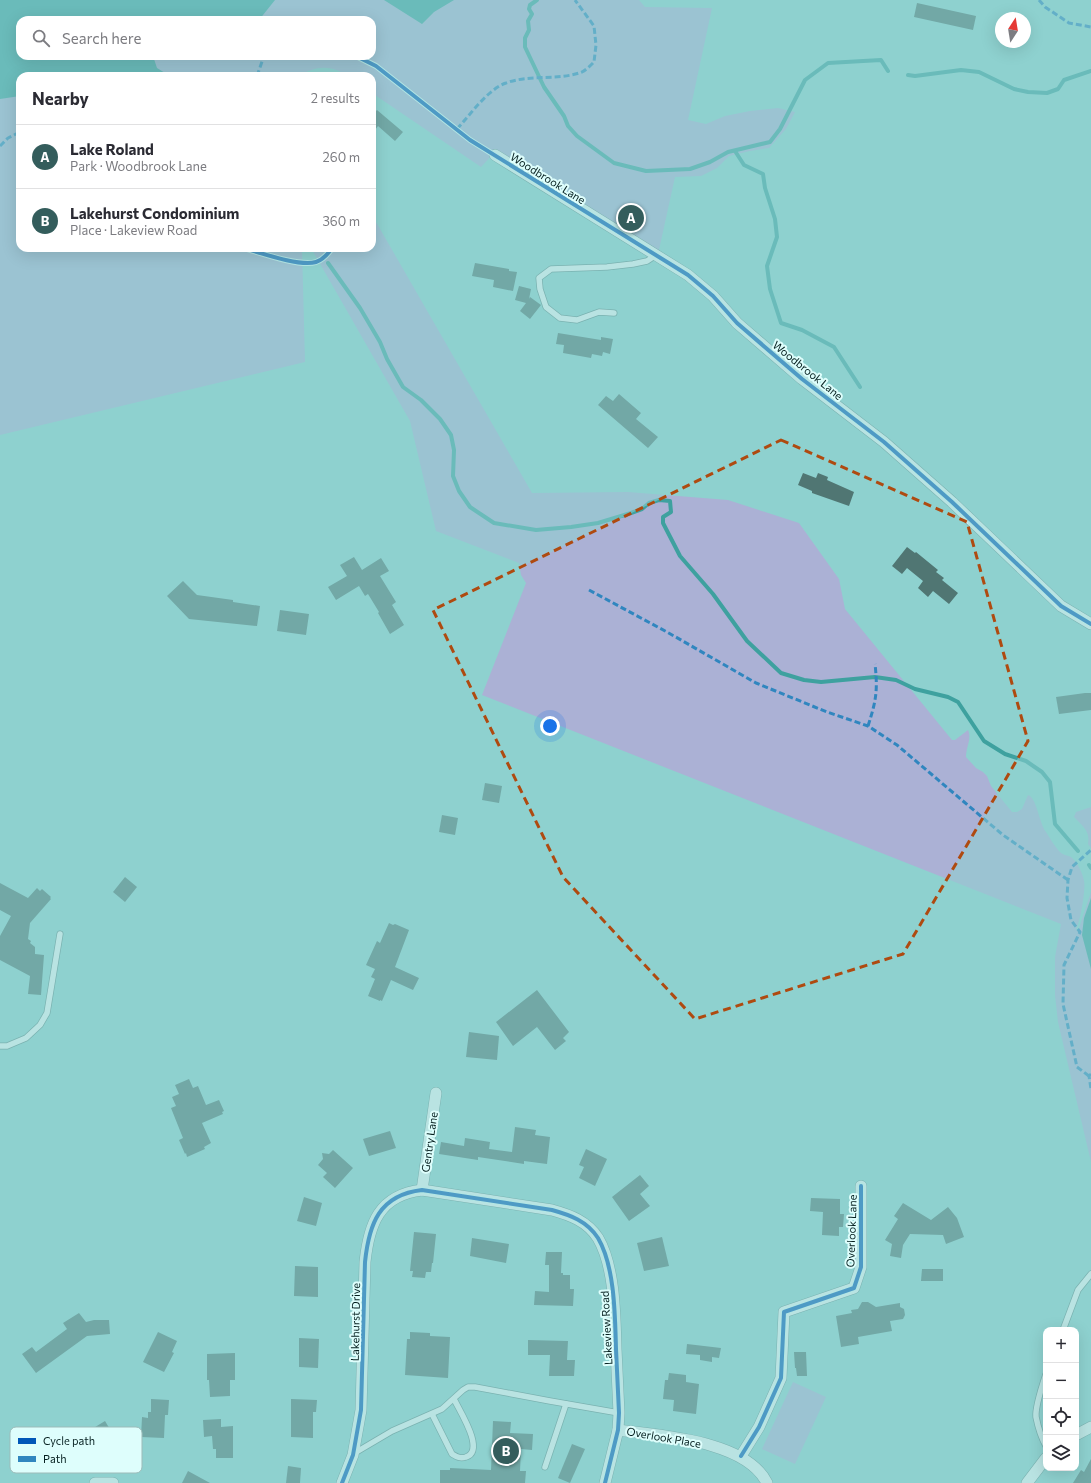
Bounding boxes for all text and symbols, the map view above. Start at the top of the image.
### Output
north arrow [995,12,1031,48]
search box [16,16,376,60]
icon: search [30,27,52,49]
text: Search here [62,29,141,47]
text: Nearby [32,88,89,109]
text: 2 results [311,90,360,106]
text: Lake Roland [70,140,154,158]
text: A [40,149,50,165]
text: 260 m [323,149,360,165]
street label: Woodbrook Lane [508,150,588,206]
text: Park · Woodbrook Lane [70,158,207,174]
pin: A [618,203,644,233]
text: Lakehurst Condominium [70,204,239,222]
text: B [41,213,49,229]
text: 360 m [322,213,360,229]
text: Place · Lakeview Road [70,222,197,238]
street label: Woodbrook Lane [770,338,846,402]
your location [540,716,560,736]
street label: Gentry Lane [418,1111,440,1173]
street label: Overlook Lane [843,1194,859,1268]
street label: Lakehurst Drive [348,1283,362,1361]
street label: Lakeview Road [598,1291,614,1365]
map controls [1043,1327,1079,1471]
button: + [1043,1327,1079,1363]
button: − [1043,1363,1079,1399]
button: locate [1043,1399,1079,1435]
street label: Overlook Place [626,1424,702,1450]
legend [10,1427,142,1473]
text: Cycle path [43,1434,95,1447]
button: layers [1043,1435,1079,1471]
pin: B [493,1436,519,1466]
text: Path [43,1452,66,1465]

